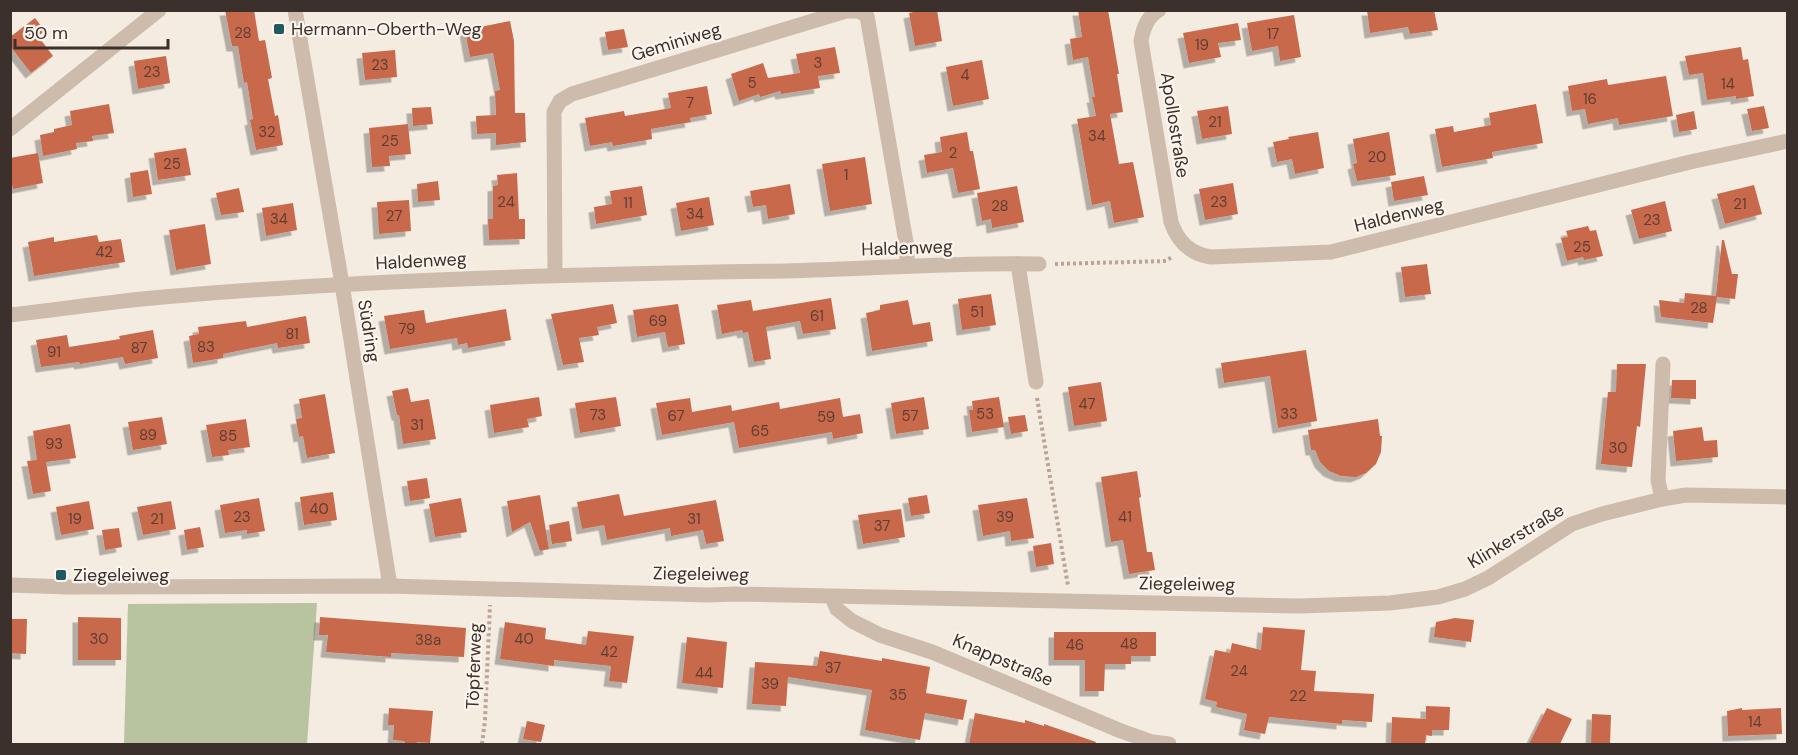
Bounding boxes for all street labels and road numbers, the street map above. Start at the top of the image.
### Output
street label: Geminiweg [628,17,724,67]
street label: Apollostraße [1155,70,1195,180]
street label: Haldenweg [1352,192,1446,238]
street label: Haldenweg [861,234,953,262]
street label: Haldenweg [375,247,467,275]
street label: Südring [352,298,386,364]
street label: Klinkerstraße [1463,498,1569,574]
street label: Ziegeleiweg [653,561,749,587]
street label: Ziegeleiweg [1139,571,1235,597]
street label: Töpferweg [460,622,488,710]
street label: Knappstraße [949,628,1057,692]

